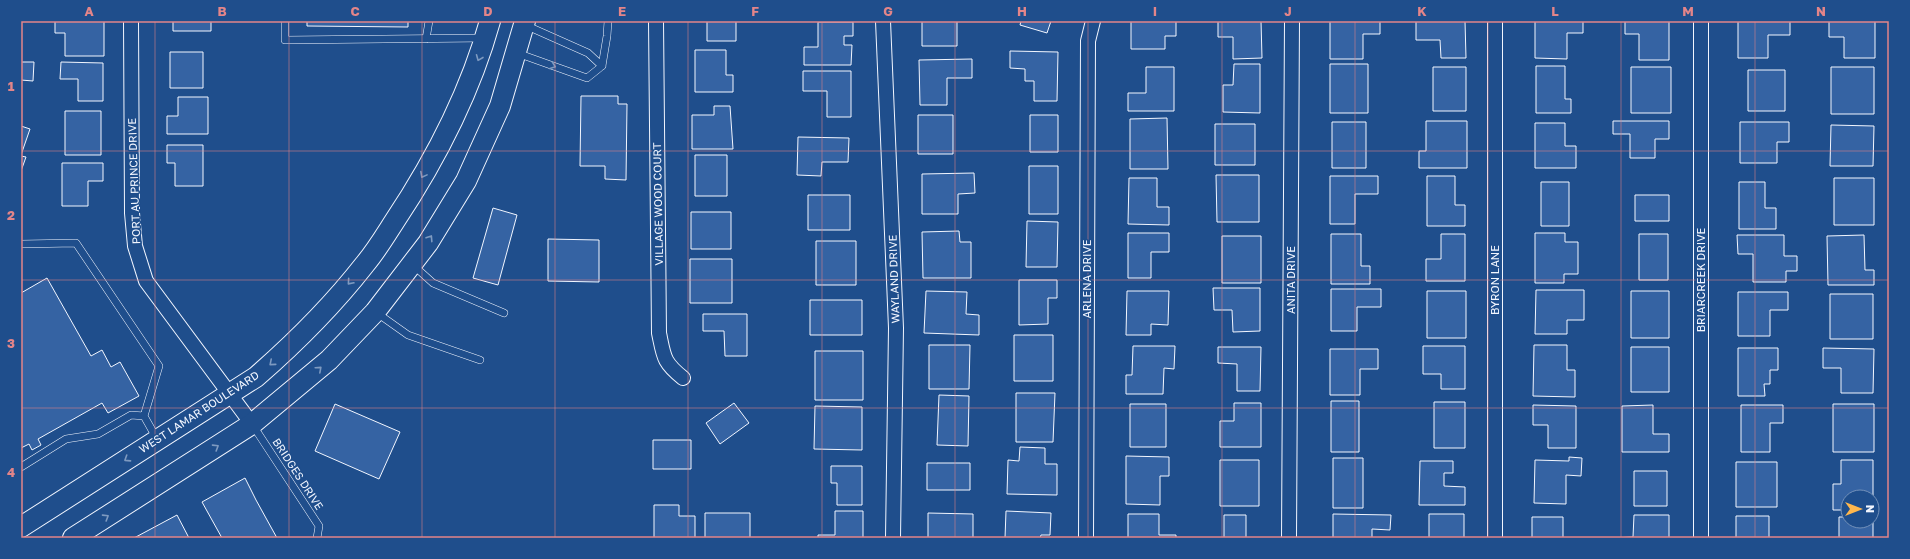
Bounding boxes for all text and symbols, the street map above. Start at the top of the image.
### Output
text: A [84,3,94,19]
text: B [217,3,227,19]
text: C [350,3,360,19]
text: D [483,3,493,19]
text: E [618,3,626,19]
text: F [751,3,759,19]
text: G [883,3,893,19]
text: H [1017,3,1027,19]
text: I [1153,3,1157,19]
text: J [1284,3,1292,19]
text: K [1417,3,1427,19]
text: L [1551,3,1559,19]
text: M [1682,3,1694,19]
text: N [1816,3,1826,19]
one-way arrow [476,54,484,62]
one-way arrow [549,61,556,70]
text: 1 [8,78,15,94]
street label: PORT AU PRINCE DRIVE [125,117,142,244]
street label: VILLAGE WOOD COURT [650,142,665,266]
one-way arrow [421,171,428,179]
text: 2 [7,207,15,223]
street label: BRIARCREEK DRIVE [1694,227,1707,332]
street label: WAYLAND DRIVE [885,234,902,324]
one-way arrow [426,235,433,242]
street label: ARLENA DRIVE [1080,239,1093,319]
street label: BYRON LANE [1488,245,1501,315]
street label: ANITA DRIVE [1284,246,1297,314]
one-way arrow [347,278,354,285]
text: 3 [7,335,15,351]
one-way arrow [269,358,277,365]
one-way arrow [314,366,322,373]
street label: WEST LAMAR BOULEVARD [136,368,261,455]
street label: BRIDGES DRIVE [270,435,327,512]
one-way arrow [212,445,219,452]
one-way arrow [124,454,131,462]
text: 4 [7,464,15,480]
north arrow [1840,489,1880,529]
text: N [1864,505,1877,513]
one-way arrow [102,514,109,522]

